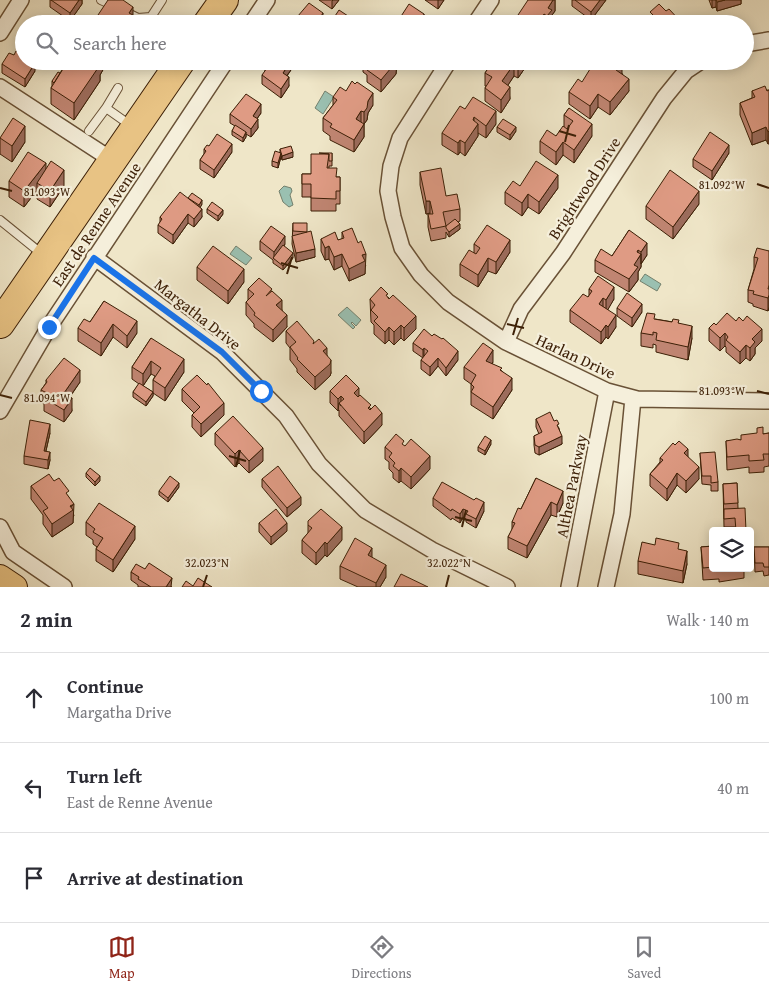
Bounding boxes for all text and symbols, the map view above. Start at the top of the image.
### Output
search box [15,15,754,70]
icon: search [33,29,61,57]
text: Search here [73,29,167,57]
street label: Brightwood Drive [542,132,626,244]
street label: East de Renne Avenue [45,157,147,291]
text: 81.092°W [699,176,746,193]
text: 81.093°W [24,183,71,200]
street label: Margatha Drive [149,272,247,356]
route end [38,316,61,339]
street label: Harlan Drive [532,327,620,385]
route start [250,380,273,403]
text: 81.093°W [699,382,746,399]
text: 81.094°W [24,389,71,406]
street label: Althea Parkway [549,432,593,540]
map controls [709,527,754,572]
button: layers [709,527,754,572]
text: 32.023°N [185,554,229,571]
text: 32.022°N [427,554,471,571]
text: 2 min [20,604,72,635]
text: Walk · 140 m [666,608,749,632]
text: Continue [67,672,144,700]
icon: ahead [20,684,48,712]
text: 100 m [709,686,749,710]
text: Margatha Drive [67,700,171,724]
text: Turn left [67,762,142,790]
icon: left [20,774,48,802]
text: 40 m [717,776,749,800]
text: East de Renne Avenue [67,790,213,814]
icon: arrive [20,864,48,892]
text: Arrive at destination [67,864,243,892]
tab: Map [108,933,136,983]
tab: Directions [351,933,412,983]
tab: Saved [627,933,661,983]

